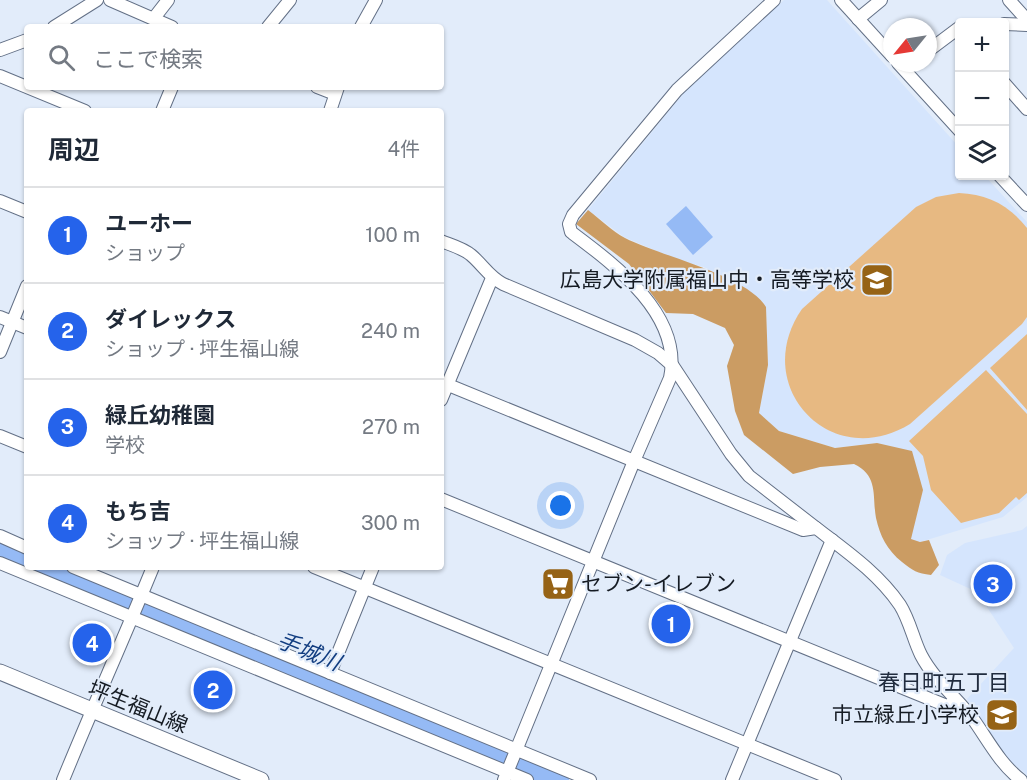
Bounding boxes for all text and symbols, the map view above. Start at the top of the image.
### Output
north arrow [883,18,937,72]
map controls [955,18,1009,180]
button: + [955,18,1009,72]
search box [24,24,444,90]
icon: search [45,41,78,74]
text: ここで検索 [93,46,203,72]
button: − [955,72,1009,126]
button: layers [955,126,1009,180]
text: 周辺 [48,134,100,165]
text: 4件 [387,137,420,161]
text: ユーホー [105,210,193,236]
text: 1 [63,223,72,247]
text: 100 m [365,223,420,247]
text: ショップ [105,241,185,265]
school or university icon: 広島大学附属福山中・高等学校 [859,262,895,298]
place label: 広島大学附属福山中・高等学校 [560,267,854,292]
text: ダイレックス [105,306,236,332]
text: 2 [61,319,74,343]
text: 240 m [361,319,420,343]
text: ショップ · 坪生福山線 [105,337,299,361]
text: 緑丘幼稚園 [105,402,215,428]
text: 3 [61,415,74,439]
text: 270 m [362,415,420,439]
text: 学校 [105,433,145,457]
your location [546,491,575,520]
text: もち吉 [105,498,171,524]
text: 4 [61,511,74,535]
text: 300 m [361,511,420,535]
text: ショップ · 坪生福山線 [105,529,299,553]
pin: 3 [974,562,1012,606]
supermarket icon: セブン-イレブン [540,566,576,602]
place label: セブン-イレブン [581,571,736,596]
pin: 1 [652,602,690,646]
pin: 4 [72,620,112,666]
water label: 手城川 [274,627,346,676]
pin: 2 [194,668,232,712]
district label: 春日町五丁目 [878,669,1010,695]
street label: 坪生福山線 [85,675,192,738]
school or university icon: 市立緑丘小学校 [984,697,1020,733]
place label: 市立緑丘小学校 [832,702,979,727]

